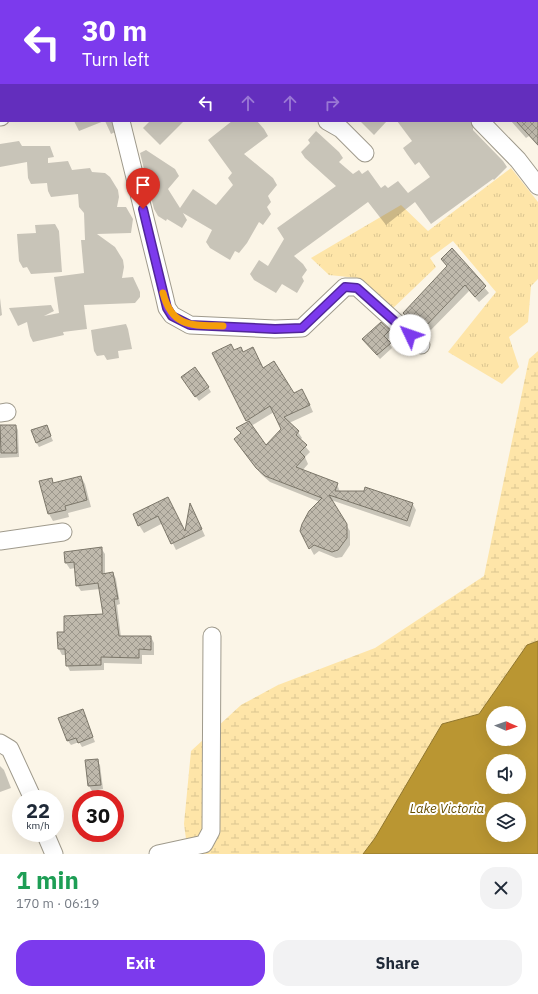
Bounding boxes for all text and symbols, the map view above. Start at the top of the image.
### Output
text: 30 m [82,12,147,49]
icon: left [16,16,68,68]
text: Turn left [82,48,150,71]
icon: left [195,92,217,114]
icon: ahead [237,92,259,114]
icon: ahead [279,92,301,114]
icon: right [321,92,343,114]
pin [126,168,160,209]
icon: arrive [132,174,154,196]
position arrow [389,314,431,356]
north arrow [486,706,526,746]
map controls [486,706,526,842]
button: sound [486,754,526,794]
speed limit sign: 30 [72,790,124,842]
text: 22 [26,797,50,824]
water label: Lake Victoria [410,800,484,817]
button: layers [486,802,526,842]
text: km/h [26,819,50,832]
text: 1 min [16,864,79,896]
button: close [480,867,522,909]
text: 170 m · 06:19 [16,895,99,912]
button: Exit [16,940,265,986]
button: Share [273,940,522,986]

